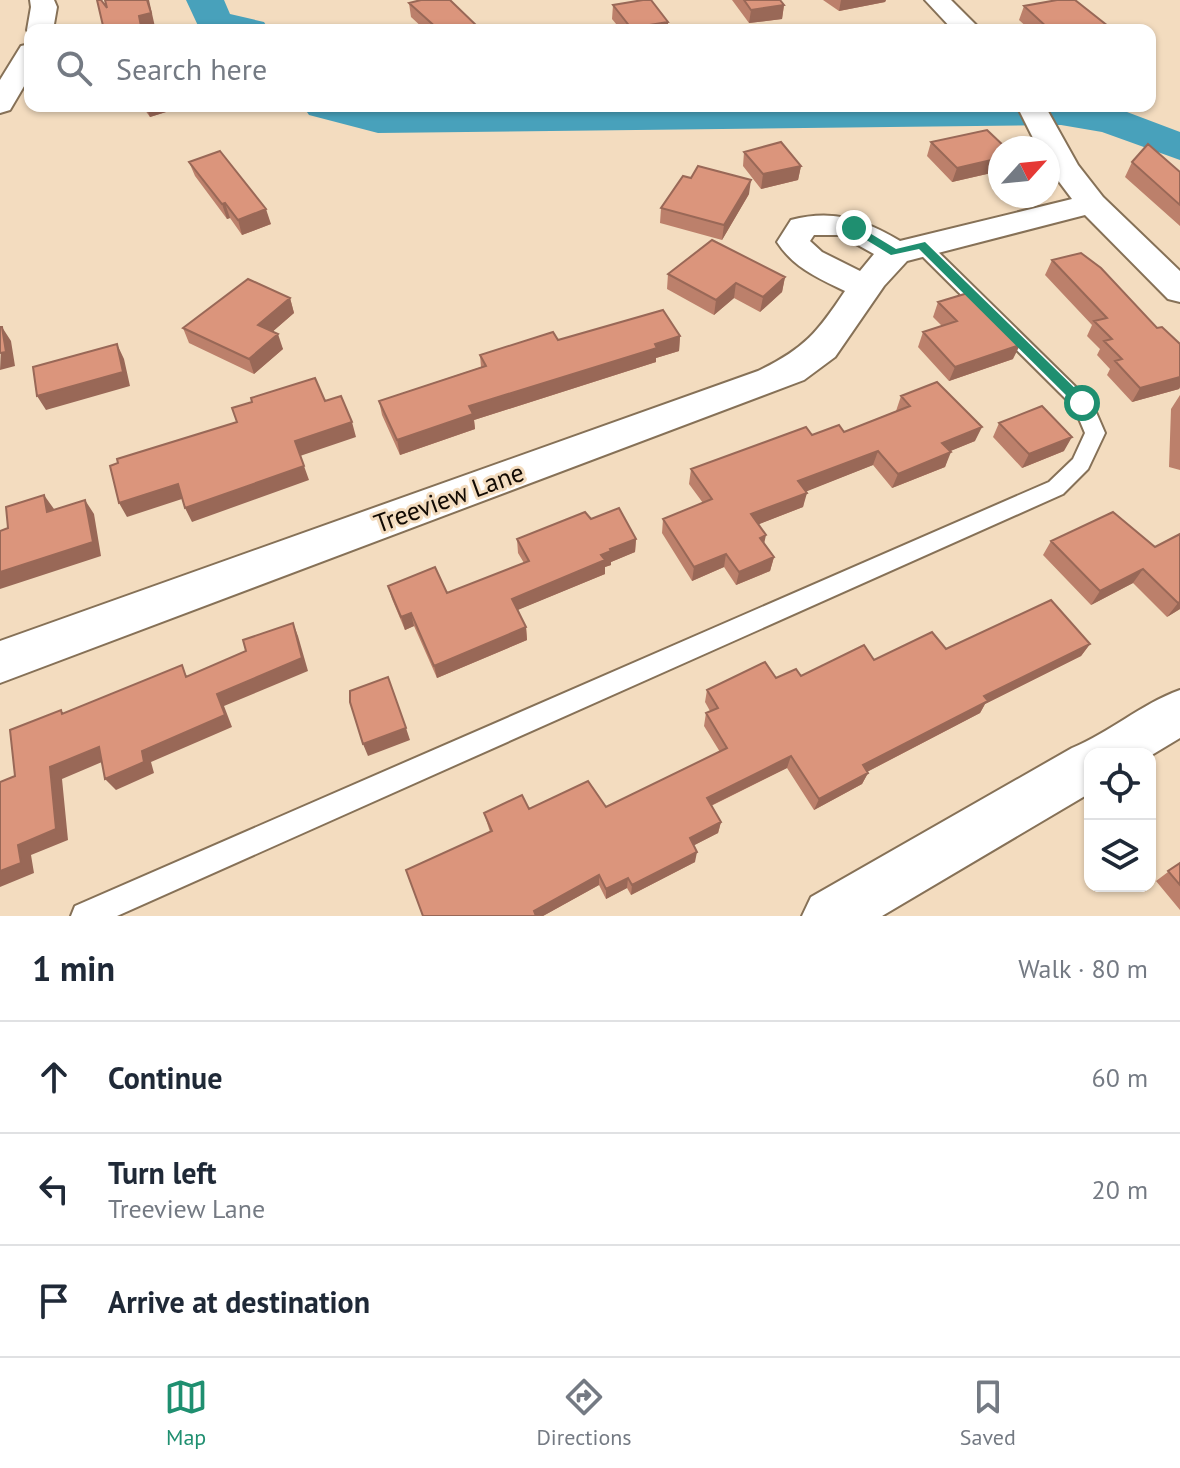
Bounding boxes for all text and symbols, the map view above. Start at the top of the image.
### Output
search box [24,24,1156,112]
icon: search [52,46,96,90]
text: Search here [116,49,267,88]
north arrow [988,136,1060,208]
route end [836,210,872,246]
route start [1064,385,1100,421]
street label: Treeview Lane [369,455,528,540]
map controls [1084,748,1156,892]
button: locate [1084,748,1156,820]
button: layers [1084,820,1156,892]
text: 1 min [32,946,115,990]
text: Walk · 80 m [1018,952,1148,985]
icon: ahead [32,1055,76,1099]
text: Continue [108,1058,222,1097]
text: 60 m [1092,1061,1148,1094]
text: Turn left [108,1153,216,1192]
icon: left [32,1167,76,1211]
text: 20 m [1092,1173,1148,1206]
text: Treeview Lane [108,1192,265,1225]
icon: arrive [32,1279,76,1323]
text: Arrive at destination [108,1282,370,1321]
tab: Map [164,1375,208,1451]
tab: Directions [536,1375,632,1451]
tab: Saved [960,1375,1016,1451]

